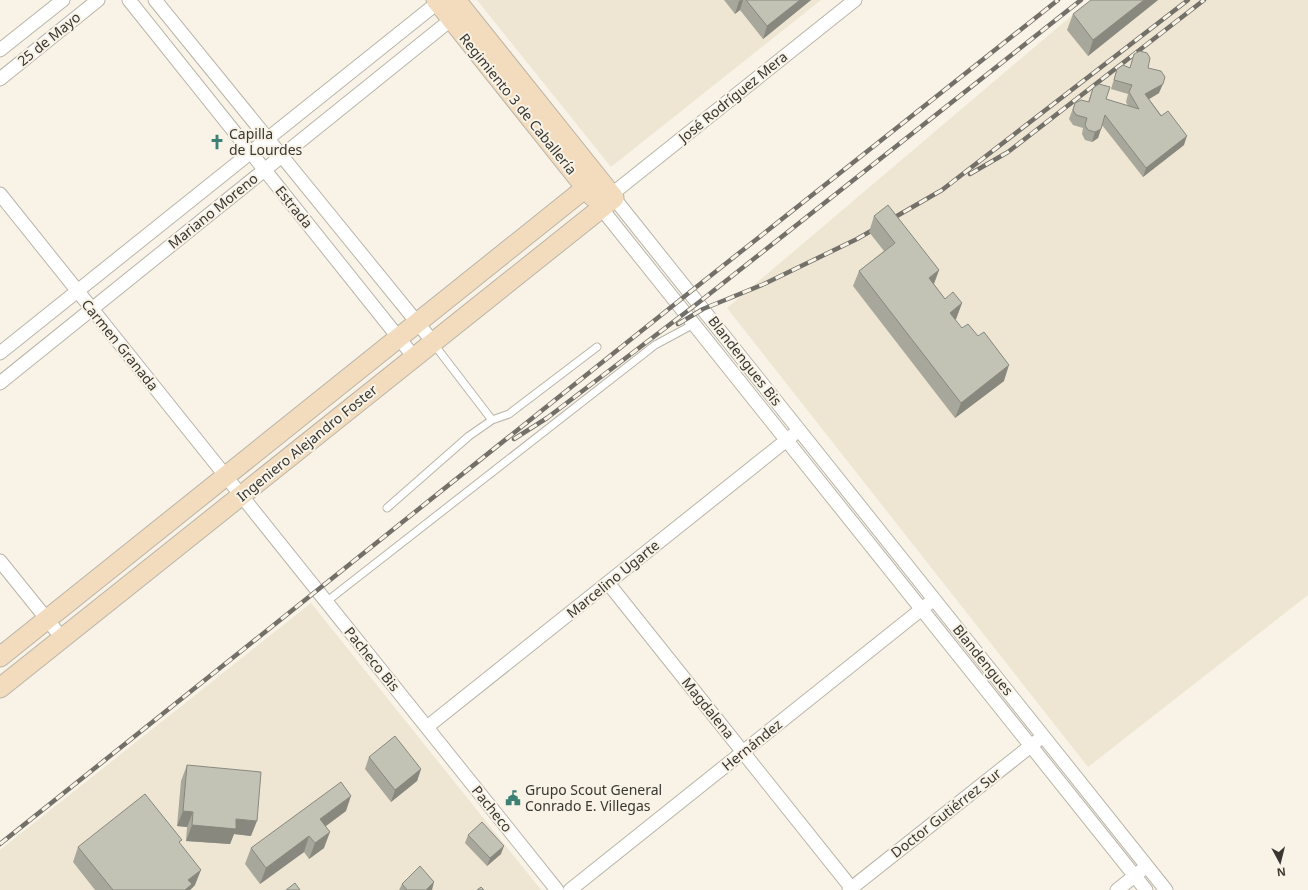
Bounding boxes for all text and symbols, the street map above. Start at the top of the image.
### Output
street label: 25 de Mayo [13,7,84,70]
street label: Regimiento 3 de Caballería [455,29,581,178]
street label: José Rodríguez Mera [673,47,791,148]
place label: Capilla de Lourdes [229,124,303,159]
church icon: Capilla de Lourdes [208,133,226,151]
street label: Mariano Moreno [164,169,262,253]
street label: Estrada [271,182,317,232]
street label: Carmen Granada [78,295,163,394]
street label: Blandengues Bis [704,312,787,410]
street label: Ingeniero Alejandro Foster [232,380,381,505]
street label: Marcelino Ugarte [562,535,663,622]
street label: Blandengues [949,620,1018,699]
street label: Pacheco Bis [341,622,404,695]
street label: Magdalena [678,673,739,742]
street label: Hernández [718,714,786,775]
street label: Doctor Gutiérrez Sur [887,763,1005,862]
place label: Grupo Scout General Conrado E. Villegas [525,780,662,815]
street label: Pacheco [468,781,517,836]
public building icon: Grupo Scout General Conrado E. Villegas [504,789,522,807]
north arrow [1260,842,1300,882]
text: N [1276,864,1287,880]

